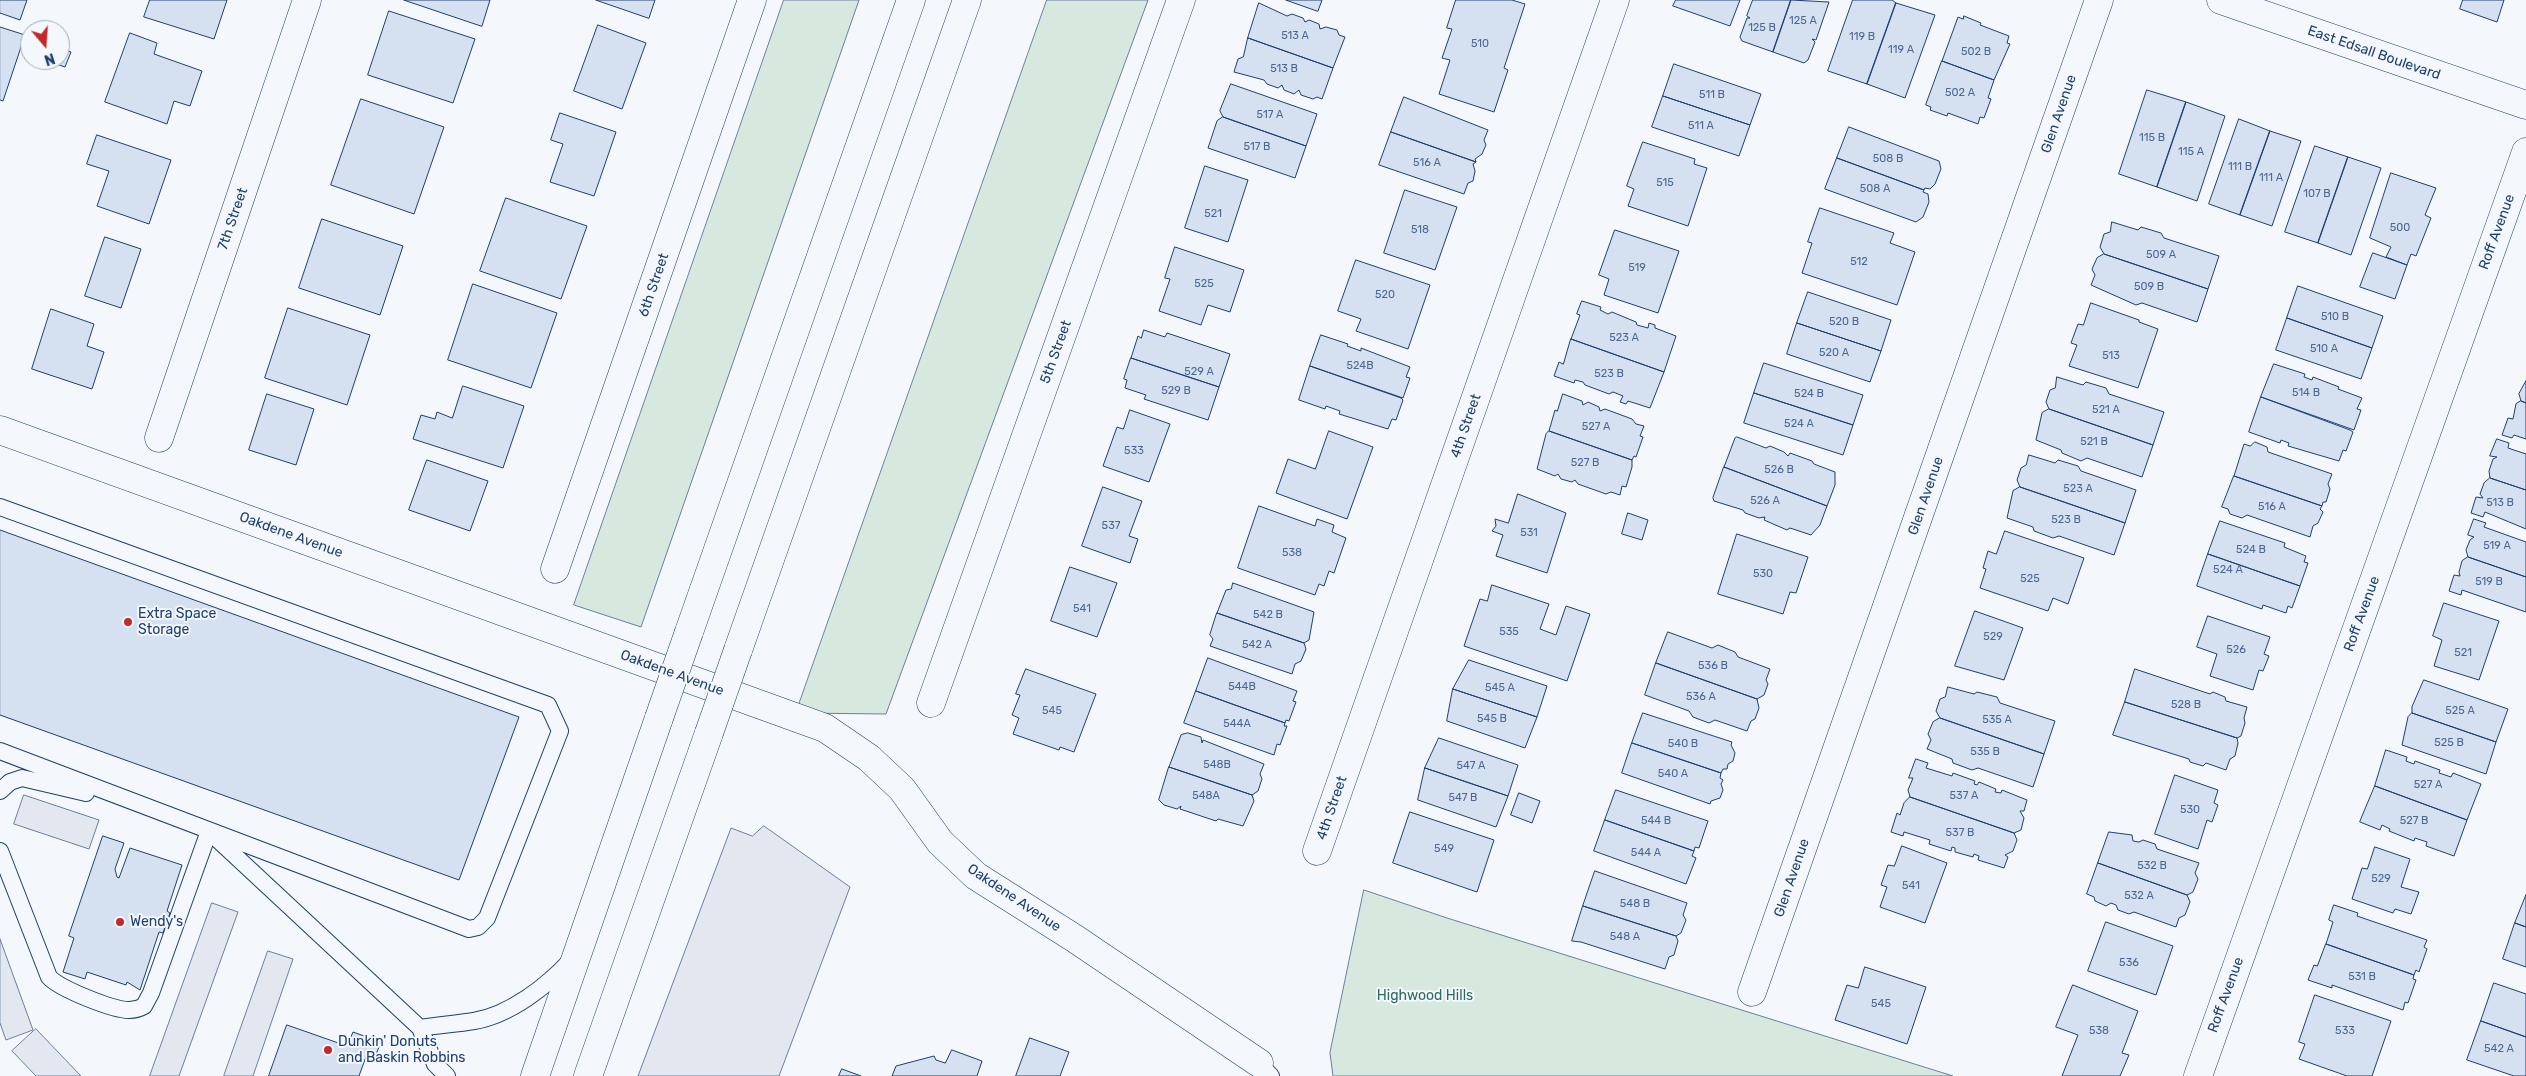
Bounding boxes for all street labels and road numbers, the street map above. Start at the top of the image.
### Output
street label: East Edsall Boulevard [2305,22,2443,84]
street label: Glen Avenue [2038,73,2080,155]
street label: 7th Street [214,185,252,253]
street label: Roff Avenue [2476,192,2518,272]
street label: 6th Street [635,251,673,319]
street label: 5th Street [1037,318,1075,386]
street label: 4th Street [1447,392,1485,460]
street label: Glen Avenue [1905,455,1947,537]
street label: Oakdene Avenue [237,508,345,562]
street label: Roff Avenue [2341,574,2383,654]
street label: Oakdene Avenue [618,646,726,700]
street label: 4th Street [1313,774,1351,842]
street label: Glen Avenue [1771,837,1813,919]
street label: Oakdene Avenue [964,861,1064,935]
street label: Roff Avenue [2205,955,2247,1035]

